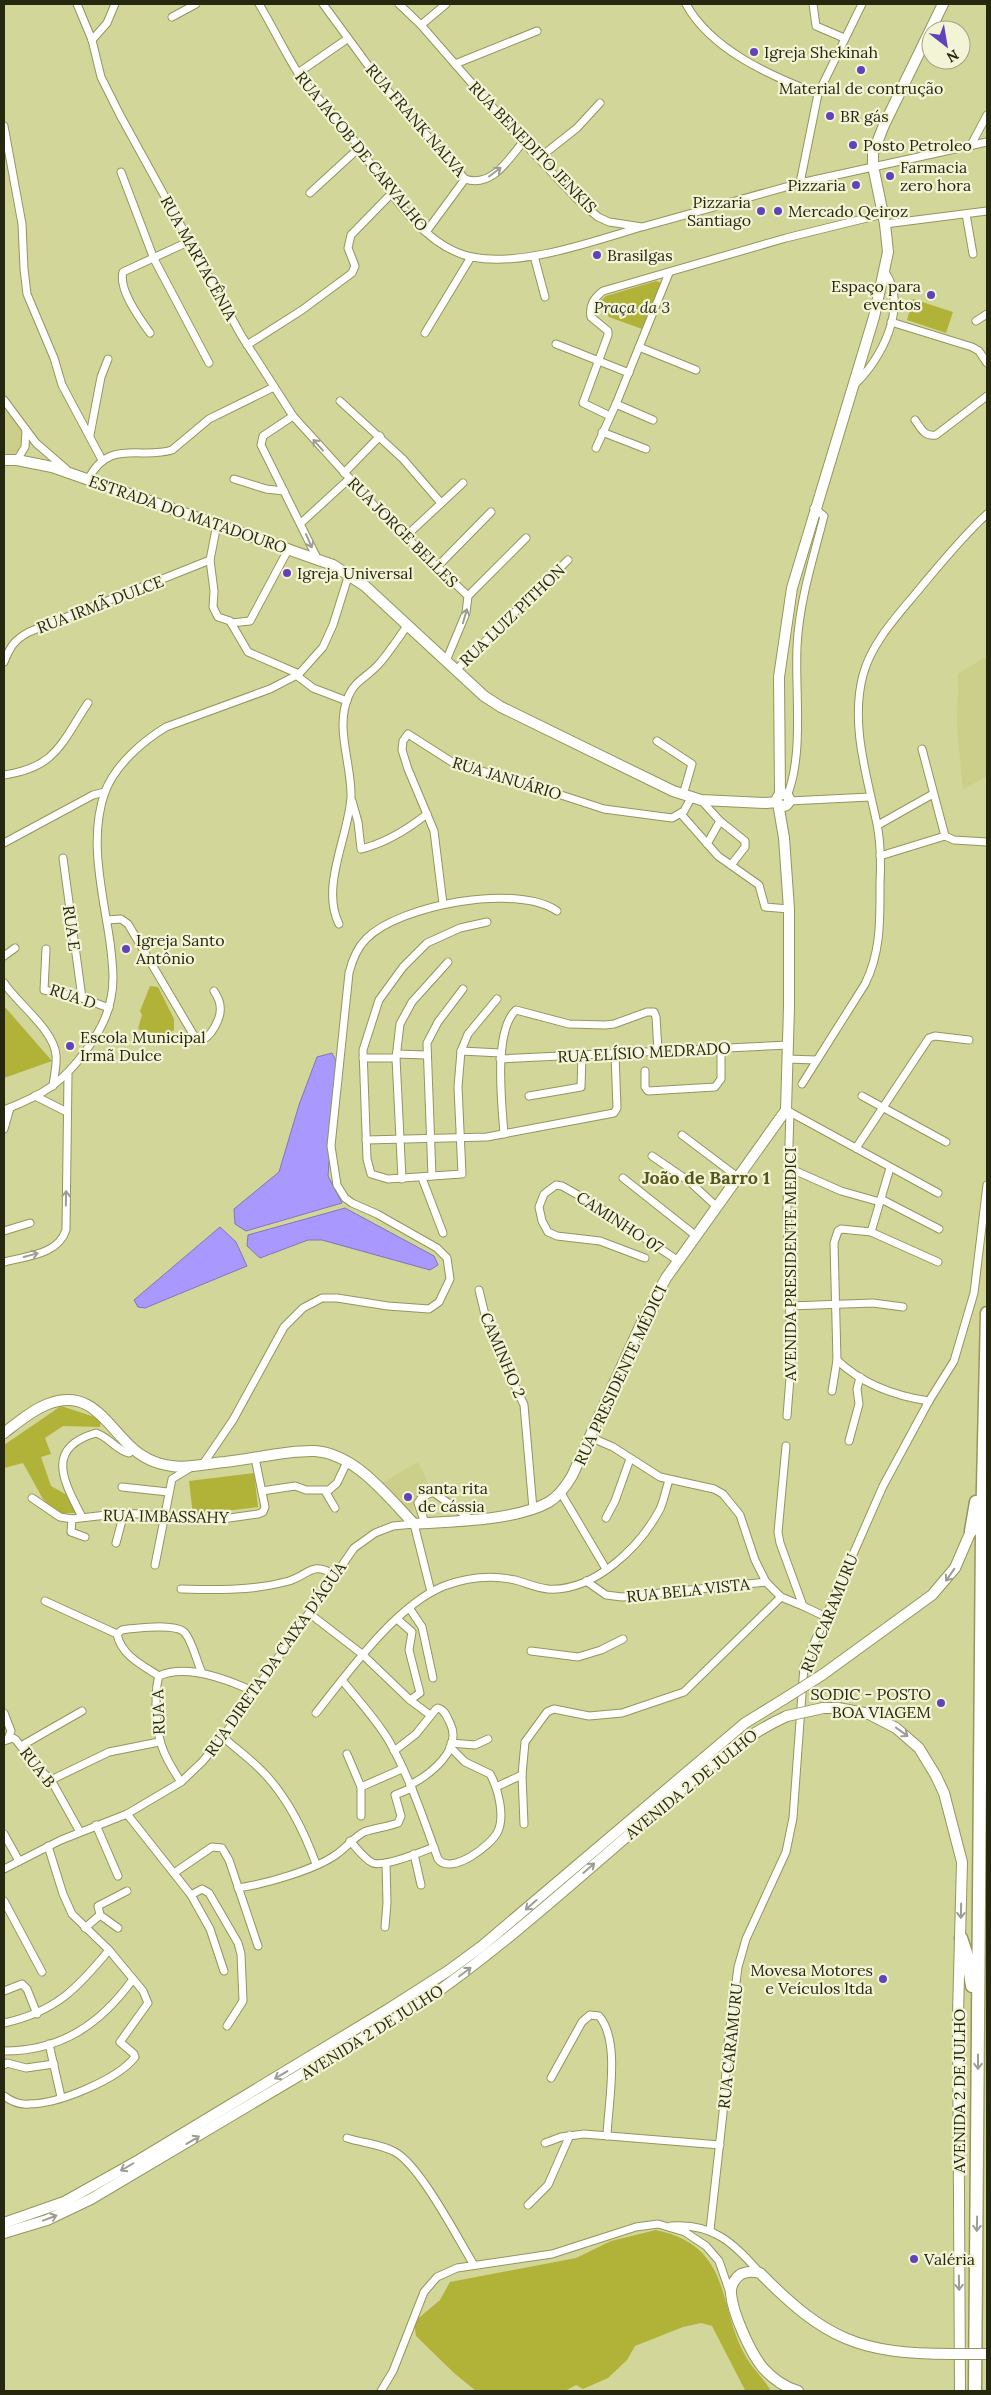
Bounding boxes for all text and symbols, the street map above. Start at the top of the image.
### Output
north arrow [921,20,971,70]
place label: Igreja Shekinah [764,42,878,62]
marker: Igreja Shekinah [748,46,760,58]
text: N [943,46,962,67]
street label: RUA FRANK NALVA [362,60,471,181]
marker: Material de contrução [855,64,867,76]
street label: RUA JACOB DE CARVALHO [291,67,433,235]
street label: RUA BENEDITO JENKIS [465,77,601,217]
place label: Material de contrução [779,78,943,98]
place label: BR gás [840,106,889,126]
marker: BR gás [824,110,836,122]
place label: Posto Petroleo [863,135,972,155]
marker: Posto Petroleo [847,139,859,151]
place label: Farmacia zero hora [900,157,971,195]
one-way arrow [488,167,501,178]
marker: Farmacia zero hora [884,170,896,182]
place label: Pizzaria [788,175,846,195]
marker: Pizzaria [850,179,862,191]
street label: RUA MARTACÊNIA [157,192,242,325]
place label: Pizzaria Santiago [687,192,751,230]
place label: Mercado Qeiroz [788,201,908,221]
marker: Pizzaria Santiago [755,205,767,217]
marker: Mercado Qeiroz [772,205,784,217]
place label: Brasilgas [607,245,673,265]
marker: Brasilgas [591,249,603,261]
place label: Espaço para eventos [831,276,921,314]
marker: Espaço para eventos [925,289,937,301]
park label: Praça da 3 [594,297,670,317]
one-way arrow [312,439,324,452]
street label: ESTRADA DO MATADOURO [86,471,290,557]
street label: RUA JORGE BELLES [344,473,462,591]
one-way arrow [305,533,315,548]
street label: RUA LUIZ PITHON [455,560,569,670]
place label: Igreja Universal [297,563,413,583]
marker: Igreja Universal [281,567,293,579]
street label: RUA IRMÃ DULCE [34,571,166,637]
one-way arrow [460,608,470,624]
street label: RUA JANUÁRIO [450,752,564,804]
street label: RUA E [59,904,85,952]
place label: Igreja Santo Antônio [135,930,225,968]
marker: Igreja Santo Antônio [120,943,132,955]
street label: RUA D [47,979,99,1013]
place label: Escola Municipal Irmã Dulce [80,1027,206,1065]
street label: RUA ELÍSIO MEDRADO [557,1037,731,1067]
marker: Escola Municipal Irmã Dulce [64,1040,76,1052]
street label: AVENIDA PRESIDENTE MEDICI [780,1147,800,1382]
district label: João de Barro 1 [642,1166,770,1189]
street label: CAMINHO 07 [573,1187,668,1258]
one-way arrow [61,1191,71,1207]
one-way arrow [23,1249,39,1259]
street label: RUA PRESIDENTE MÉDICI [569,1282,671,1468]
street label: CAMINHO 2 [476,1309,530,1401]
place label: santa rita de cássia [418,1478,488,1516]
marker: santa rita de cássia [402,1491,414,1503]
street label: RUA IMBASSAHY [103,1505,230,1527]
street label: RUA CARAMURU [796,1551,862,1675]
street label: RUA DIRETA DA CAIXA D'ÁGUA [200,1557,351,1760]
one-way arrow [945,1568,955,1582]
street label: RUA BELA VISTA [625,1573,752,1606]
place label: SODIC - POSTO BOA VIAGEM [811,1684,931,1722]
street label: RUA A [147,1688,169,1735]
marker: SODIC - POSTO BOA VIAGEM [935,1697,947,1709]
street label: AVENIDA 2 DE JULHO [620,1725,761,1844]
one-way arrow [894,1727,908,1737]
street label: RUA B [16,1743,60,1791]
one-way arrow [583,1863,596,1874]
one-way arrow [524,1899,537,1911]
one-way arrow [957,1903,966,1919]
place label: Movesa Motores e Veículos ltda [750,1960,873,1998]
one-way arrow [458,1967,471,1978]
marker: Movesa Motores e Veículos ltda [877,1973,889,1985]
street label: AVENIDA 2 DE JULHO [296,1980,447,2085]
street label: RUA CARAMURU [713,1982,747,2110]
street label: AVENIDA 2 DE JULHO [949,2009,969,2174]
one-way arrow [973,2054,983,2070]
one-way arrow [275,2070,289,2080]
one-way arrow [185,2135,199,2145]
one-way arrow [119,2162,134,2172]
one-way arrow [42,2213,57,2223]
one-way arrow [972,2216,982,2232]
place label: Valéria [923,2249,975,2269]
marker: Valéria [908,2253,920,2265]
one-way arrow [955,2275,964,2291]

